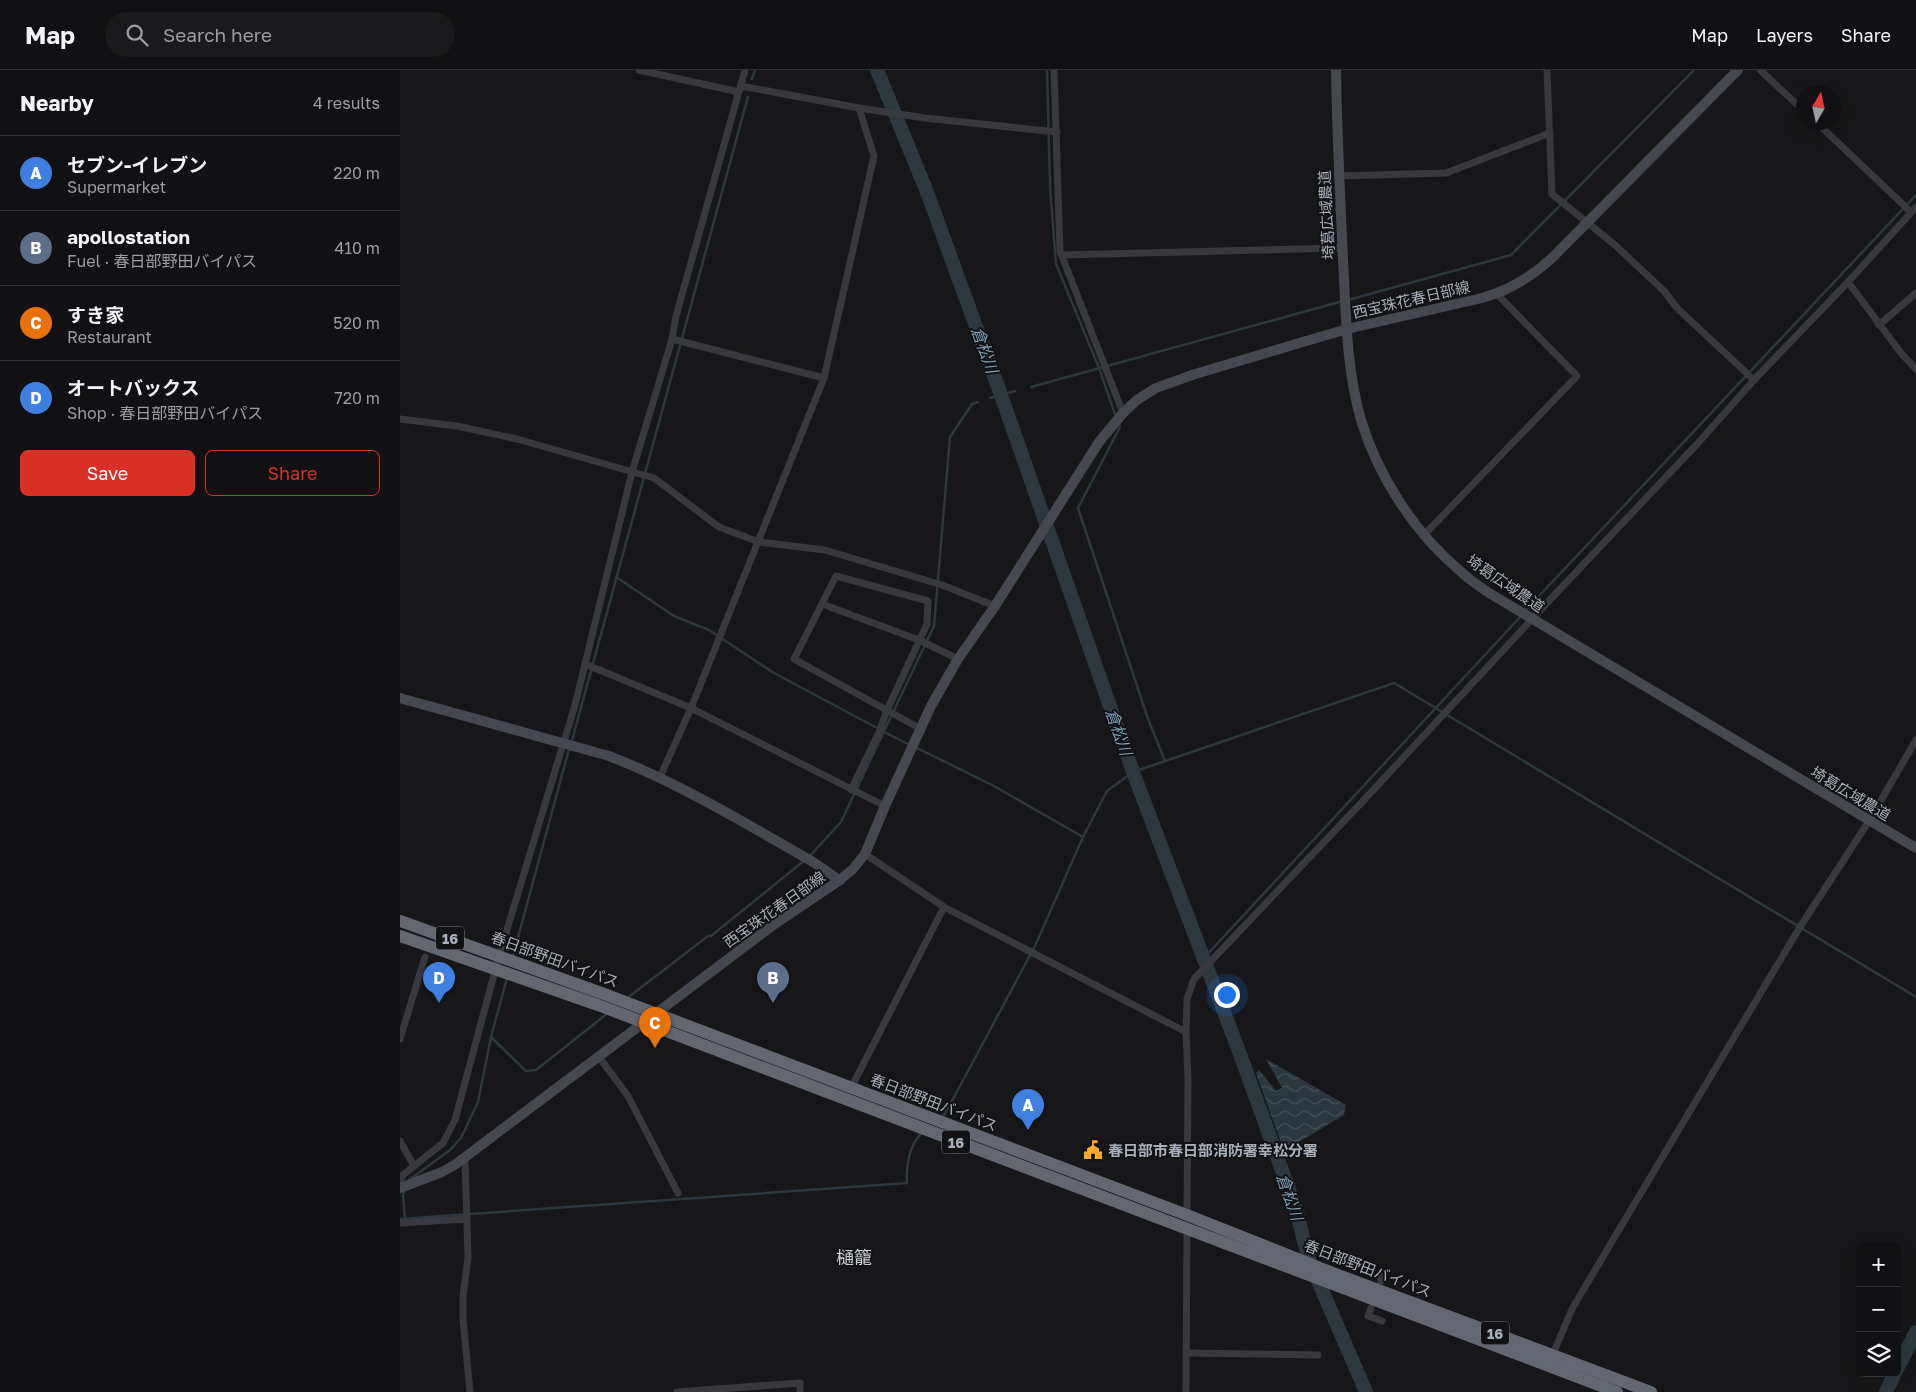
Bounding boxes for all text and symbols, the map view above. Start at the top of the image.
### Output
search box [105,12,455,57]
text: Map [25,20,75,49]
icon: search [123,21,151,49]
text: Search here [163,23,272,46]
text: Map [1691,24,1728,46]
text: Layers [1756,24,1813,46]
text: Share [1841,24,1891,46]
north arrow [1796,85,1841,130]
text: Nearby [20,90,94,116]
text: 4 results [313,93,380,113]
text: セブン-イレブン [67,153,207,176]
text: A [30,163,42,183]
text: 220 m [333,163,380,183]
street label: 埼葛広域農道 [1315,170,1337,260]
text: Supermarket [67,177,166,197]
text: apollostation [67,225,190,248]
text: B [30,238,42,258]
text: 410 m [334,238,380,258]
text: Fuel · 春日部野田バイパス [67,251,257,271]
street label: 西宝珠花春日部線 [1351,277,1471,321]
text: すき家 [67,303,124,326]
text: C [30,313,42,333]
text: 520 m [333,313,380,333]
water label: 倉松川 [967,324,1003,378]
text: Restaurant [67,327,152,347]
text: オートバックス [67,376,199,399]
text: D [30,388,42,408]
text: 720 m [334,388,380,408]
text: Shop · 春日部野田バイパス [67,403,263,423]
button: Save [20,450,195,496]
button: Share [205,450,380,496]
street label: 埼葛広域農道 [1464,550,1548,616]
water label: 倉松川 [1102,706,1137,760]
street label: 埼葛広域農道 [1808,762,1894,824]
street label: 西宝珠花春日部線 [720,867,828,951]
road number: 16 [436,926,464,950]
street label: 春日部野田バイパス [489,928,621,990]
pin: D [423,962,455,1003]
pin: B [757,962,789,1003]
your location [1214,982,1240,1008]
pin: C [639,1007,671,1048]
street label: 春日部野田バイパス [868,1069,1000,1135]
pin: A [1012,1089,1044,1130]
road number: 16 [942,1130,970,1154]
public building icon: 春日部市春日部消防署幸松分署 [1082,1139,1104,1161]
place label: 春日部市春日部消防署幸松分署 [1108,1141,1318,1159]
water label: 倉松川 [1273,1171,1308,1225]
street label: 春日部野田バイパス [1302,1235,1434,1301]
map controls [1856,1242,1901,1377]
button: + [1856,1242,1901,1287]
district label: 樋籠 [836,1246,872,1268]
button: − [1856,1287,1901,1332]
road number: 16 [1481,1322,1509,1344]
button: layers [1856,1332,1901,1377]

